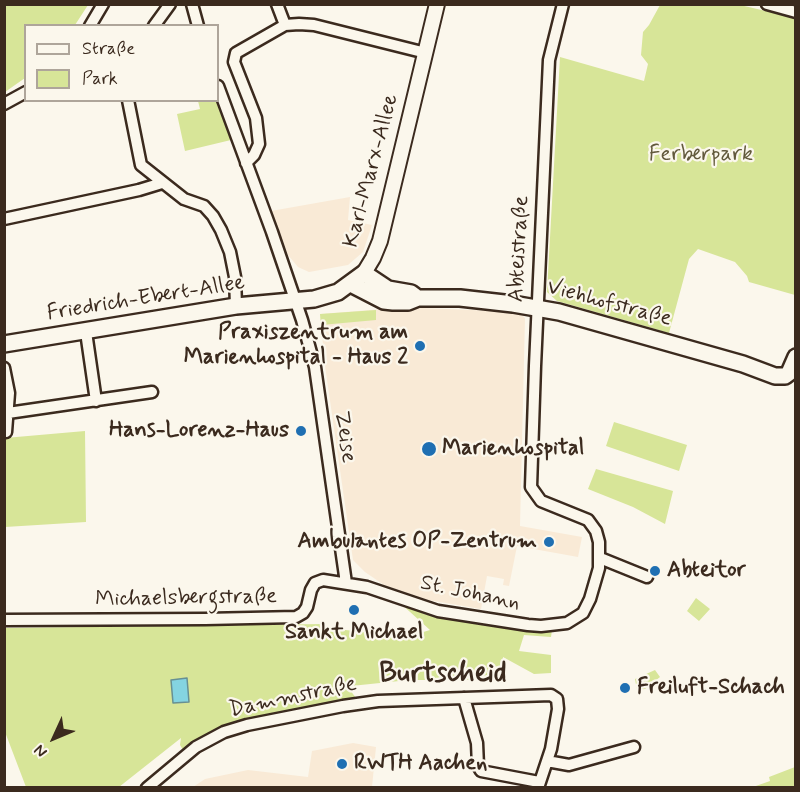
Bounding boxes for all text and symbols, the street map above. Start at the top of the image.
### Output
legend [24,24,219,102]
text: Straße [82,37,135,61]
text: Park [82,67,118,91]
street label: Karl-Marx-Allee [339,91,405,251]
park label: Ferberpark [649,142,753,168]
street label: Abteistraße [504,195,536,303]
street label: Friedrich-Ebert-Allee [45,270,247,328]
street label: Viehhofstraße [544,275,674,333]
place label: Praxiszentrum am Marienhospital - Haus 2 [184,320,408,372]
marker: Praxiszentrum am Marienhospital - Haus 2 [413,339,427,353]
street label: Zeise [327,409,361,465]
place label: Hans-Lorenz-Haus [109,418,289,444]
marker: Hans-Lorenz-Haus [294,424,308,438]
place label: Marienhospital [442,436,584,462]
marker: Marienhospital [420,440,438,458]
place label: Ambulantes OP-Zentrum [298,529,537,555]
marker: Ambulantes OP-Zentrum [542,535,556,549]
place label: Abteitor [667,558,746,584]
marker: Abteitor [648,564,662,578]
street label: St. Johann [418,571,522,617]
street label: Michaelsbergstraße [95,584,277,614]
marker: Sankt Michael [347,603,361,617]
place label: Sankt Michael [285,620,423,646]
district label: Burtscheid [379,658,507,692]
street label: Dammstraße [227,672,359,724]
place label: Freiluft-Schach [637,675,785,701]
marker: Freiluft-Schach [618,681,632,695]
north arrow [24,708,84,768]
text: N [29,740,52,762]
place label: RWTH Aachen [354,751,487,777]
marker: RWTH Aachen [335,757,349,771]

